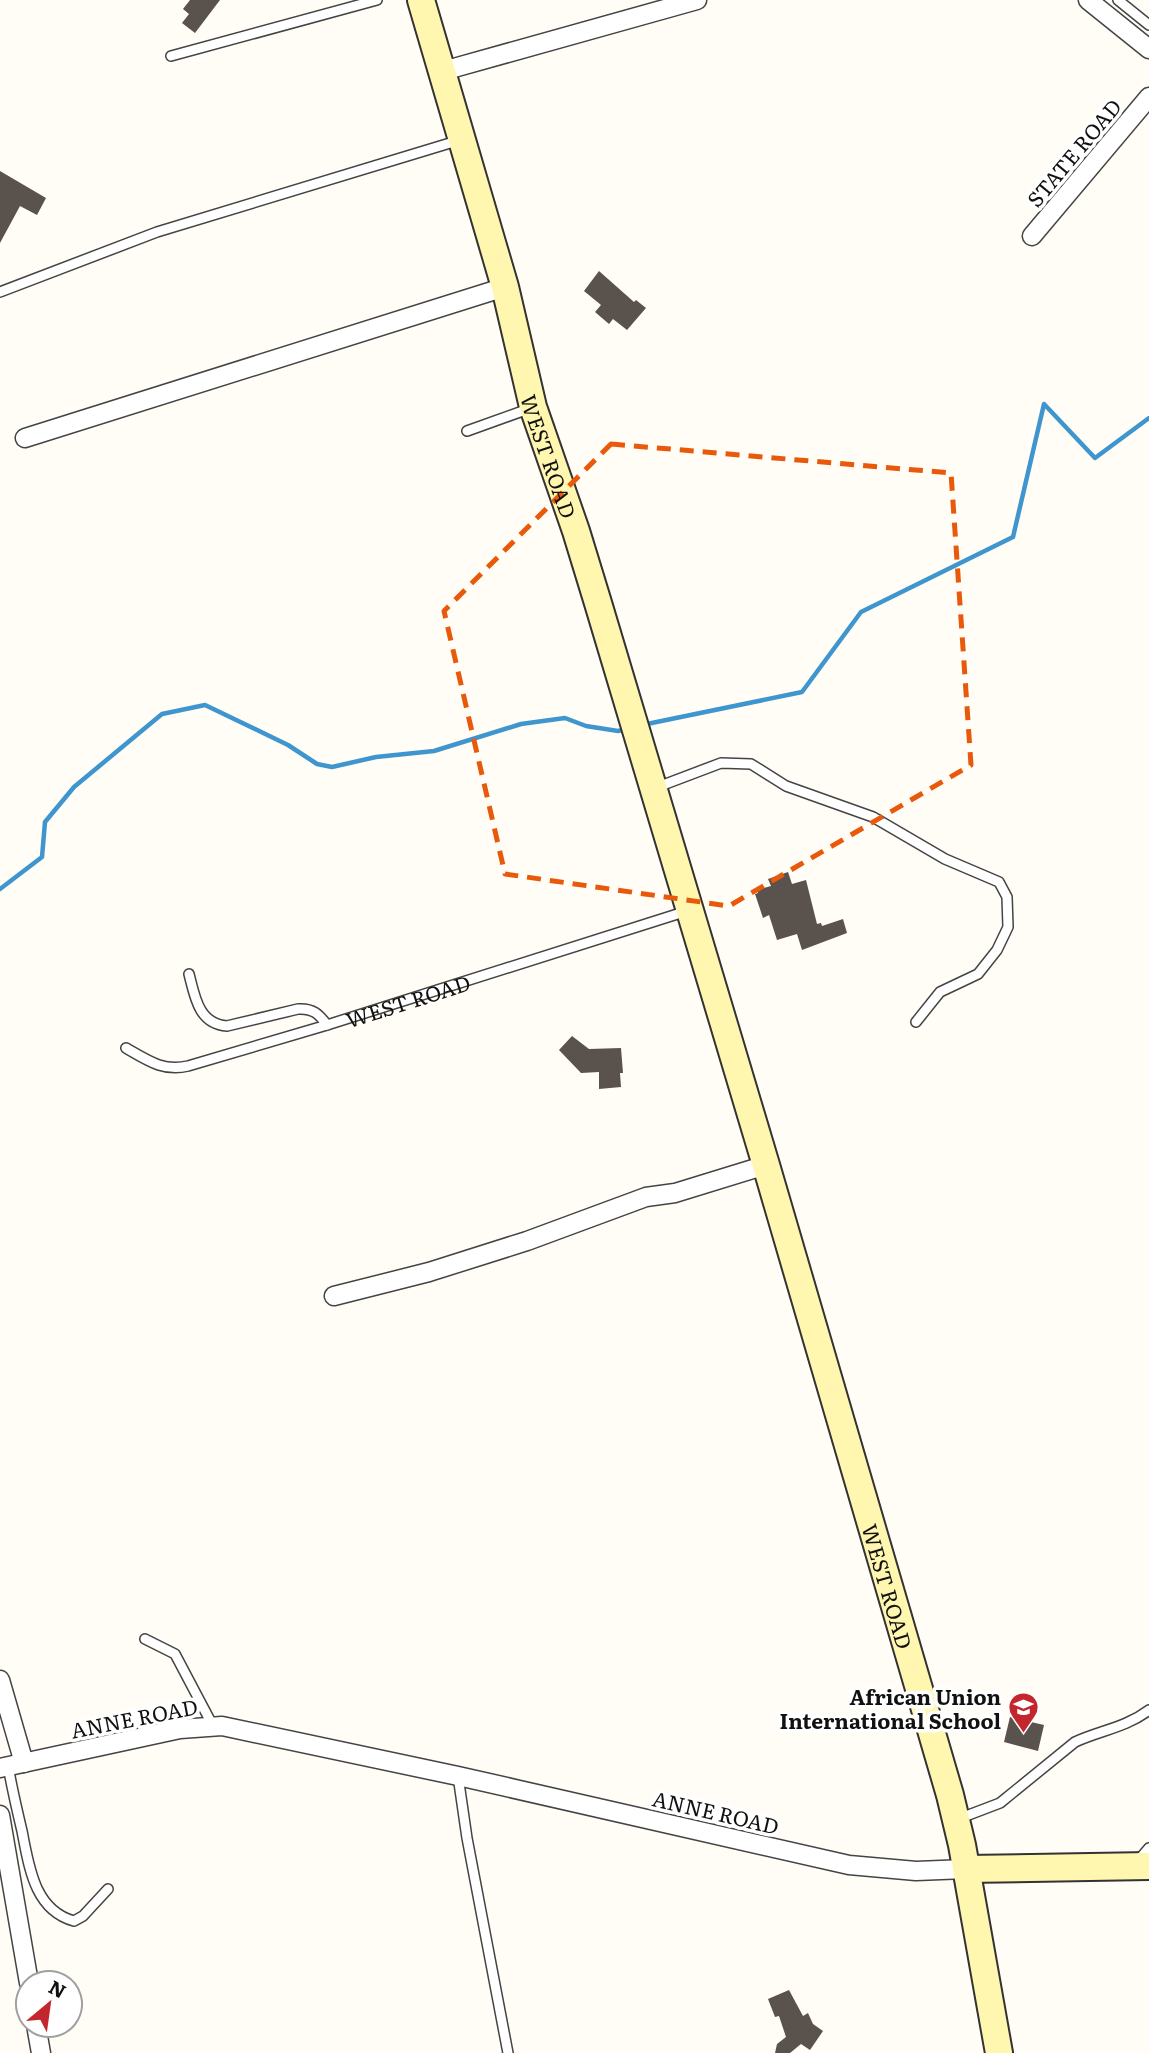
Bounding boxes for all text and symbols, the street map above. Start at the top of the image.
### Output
street label: STATE ROAD [1018,91,1128,213]
street label: WEST ROAD [515,391,586,522]
street label: WEST ROAD [341,965,474,1034]
street label: WEST ROAD [856,1520,922,1652]
place label: African Union International School [780,1680,1001,1735]
street label: ANNE ROAD [68,1689,200,1745]
school or university icon: African Union International School [1007,1690,1041,1734]
street label: ANNE ROAD [650,1781,782,1841]
north arrow [14,1969,84,2039]
text: N [44,1972,72,2004]

